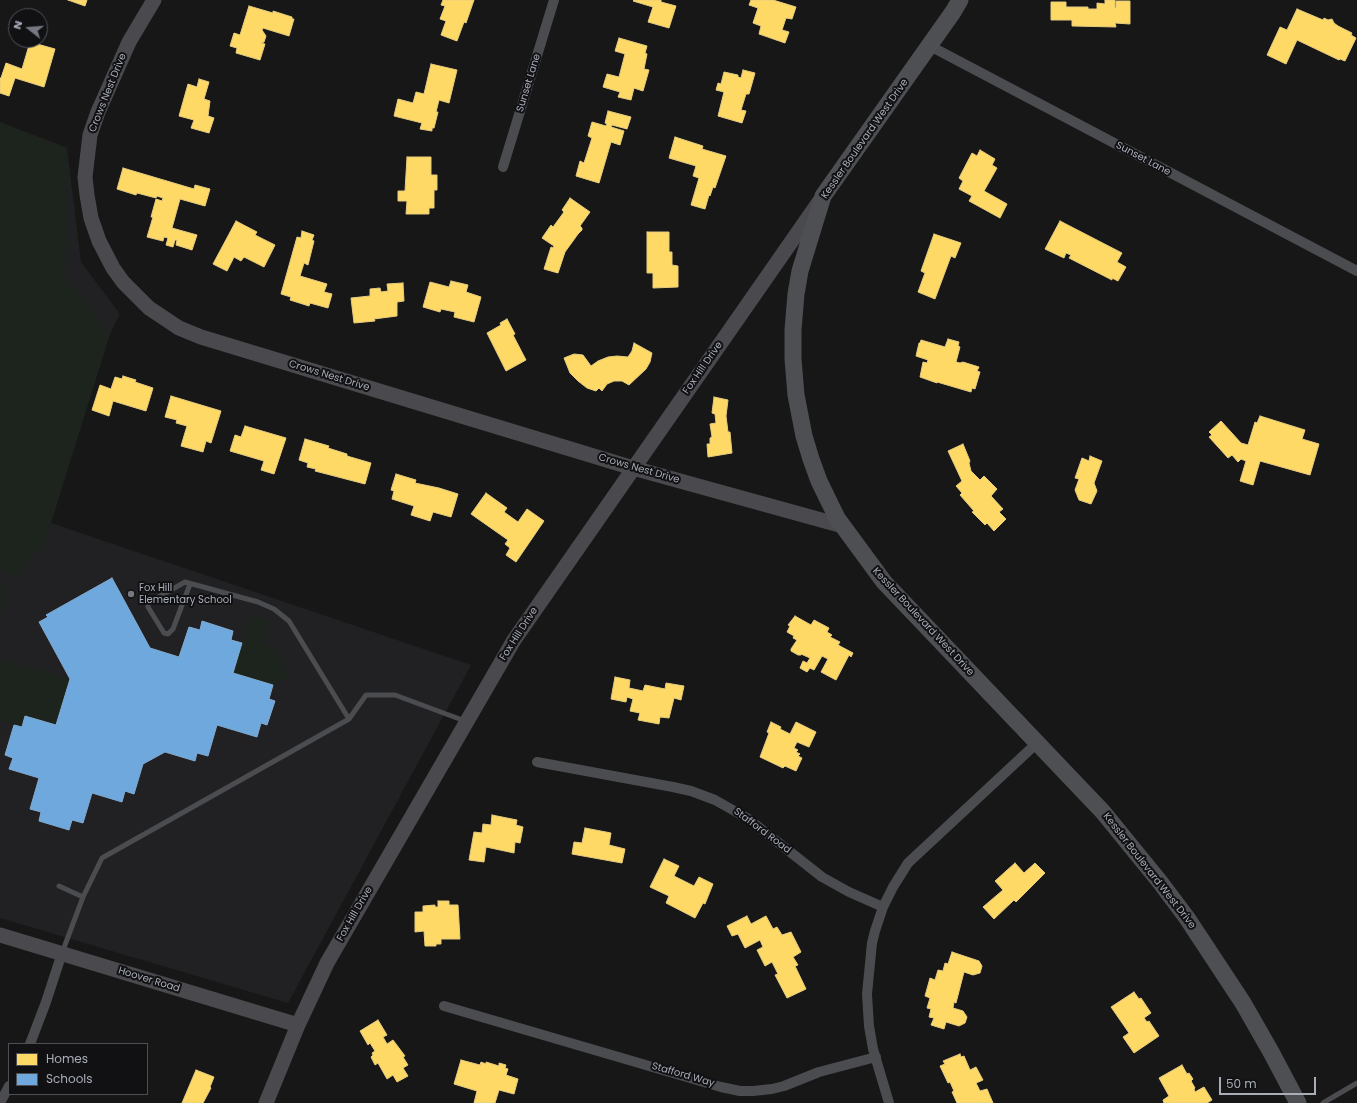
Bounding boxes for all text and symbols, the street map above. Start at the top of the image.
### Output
north arrow [8,8,48,48]
text: N [9,18,26,31]
street label: Crows Nest Drive [87,52,129,134]
street label: Sunset Lane [514,53,544,113]
street label: Kessler Boulevard West Drive [819,77,911,201]
street label: Sunset Lane [1114,140,1172,178]
street label: Fox Hill Drive [681,340,725,396]
street label: Crows Nest Drive [287,358,371,394]
street label: Crows Nest Drive [597,452,681,486]
street label: Kessler Boulevard West Drive [870,565,976,679]
place label: Fox Hill Elementary School [139,582,232,606]
marker: Fox Hill Elementary School [126,589,136,599]
street label: Fox Hill Drive [497,605,541,663]
street label: Stafford Road [731,806,793,856]
street label: Kessler Boulevard West Drive [1100,811,1198,931]
street label: Fox Hill Drive [335,885,375,943]
street label: Hoover Road [117,965,181,995]
legend [8,1043,148,1095]
text: Homes [46,1050,88,1067]
street label: Stafford Way [650,1060,716,1090]
scale bar [1221,1069,1318,1095]
text: Schools [46,1070,93,1087]
text: 50 m [1226,1075,1257,1092]

